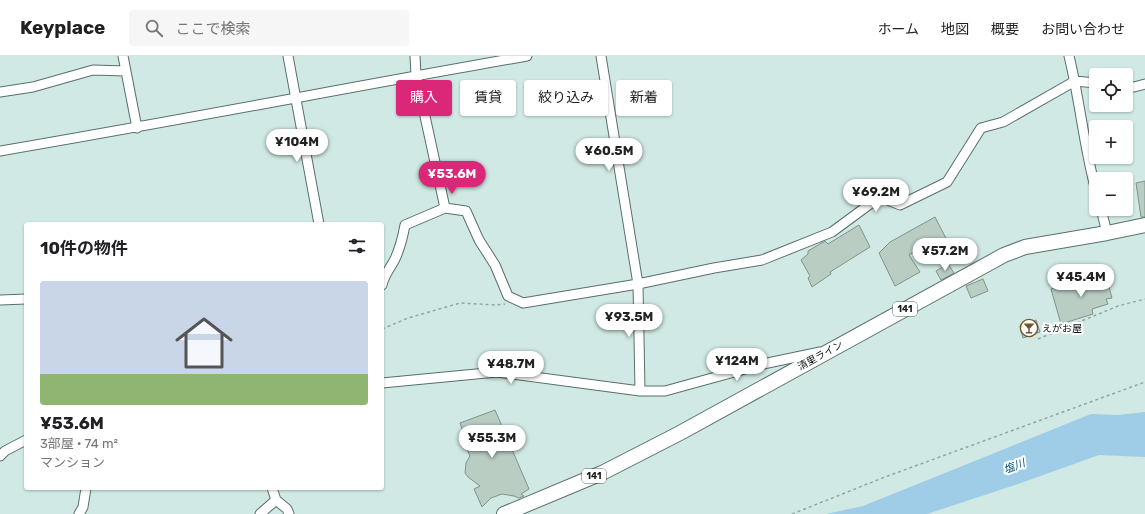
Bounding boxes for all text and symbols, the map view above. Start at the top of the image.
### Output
search box [129,10,409,46]
text: Keyplace [20,16,105,39]
icon: search [143,17,165,39]
text: ここで検索 [175,20,250,38]
text: ホーム [877,21,919,38]
text: 地図 [941,21,969,38]
text: 概要 [991,21,1019,38]
text: お問い合わせ [1041,21,1125,38]
map controls [1089,68,1133,216]
button: locate [1089,68,1133,112]
chip: 購入 [396,80,452,116]
chip: 賃貸 [460,80,516,116]
chip: 絞り込み [524,80,608,116]
chip: 新着 [616,80,672,116]
button: + [1089,120,1133,164]
pin: ¥104M [269,129,325,163]
text: ¥104M [275,134,319,149]
pin: ¥60.5M [576,138,642,172]
text: ¥60.5M [584,143,634,158]
pin: ¥53.6M [419,161,485,195]
text: ¥53.6M [428,166,476,181]
button: − [1089,172,1133,216]
pin: ¥69.2M [843,179,909,213]
text: ¥69.2M [852,184,900,199]
icon: filters [346,235,368,257]
text: 10件の物件 [40,238,128,258]
pin: ¥57.2M [912,238,978,272]
text: ¥57.2M [922,243,968,258]
pin: ¥45.4M [1048,264,1114,298]
text: ¥45.4M [1056,269,1106,284]
road number: 141 [893,302,917,316]
pin: ¥93.5M [596,304,662,338]
icon: home [168,307,240,379]
text: ¥93.5M [605,309,653,324]
bar icon: えがお屋 [1019,318,1039,338]
place label: えがお屋 [1042,323,1082,335]
street label: 清里ライン [796,339,845,373]
pin: ¥124M [709,348,765,382]
pin: ¥48.7M [478,351,544,385]
text: ¥124M [715,353,759,368]
text: ¥48.7M [487,356,535,371]
text: ¥53.6M [40,413,104,433]
pin: ¥55.3M [459,425,525,459]
text: ¥55.3M [468,430,516,445]
text: 3部屋 · 74 m² [40,436,118,451]
text: マンション [40,455,105,470]
water label: 塩川 [1002,456,1028,476]
road number: 141 [582,469,606,483]

